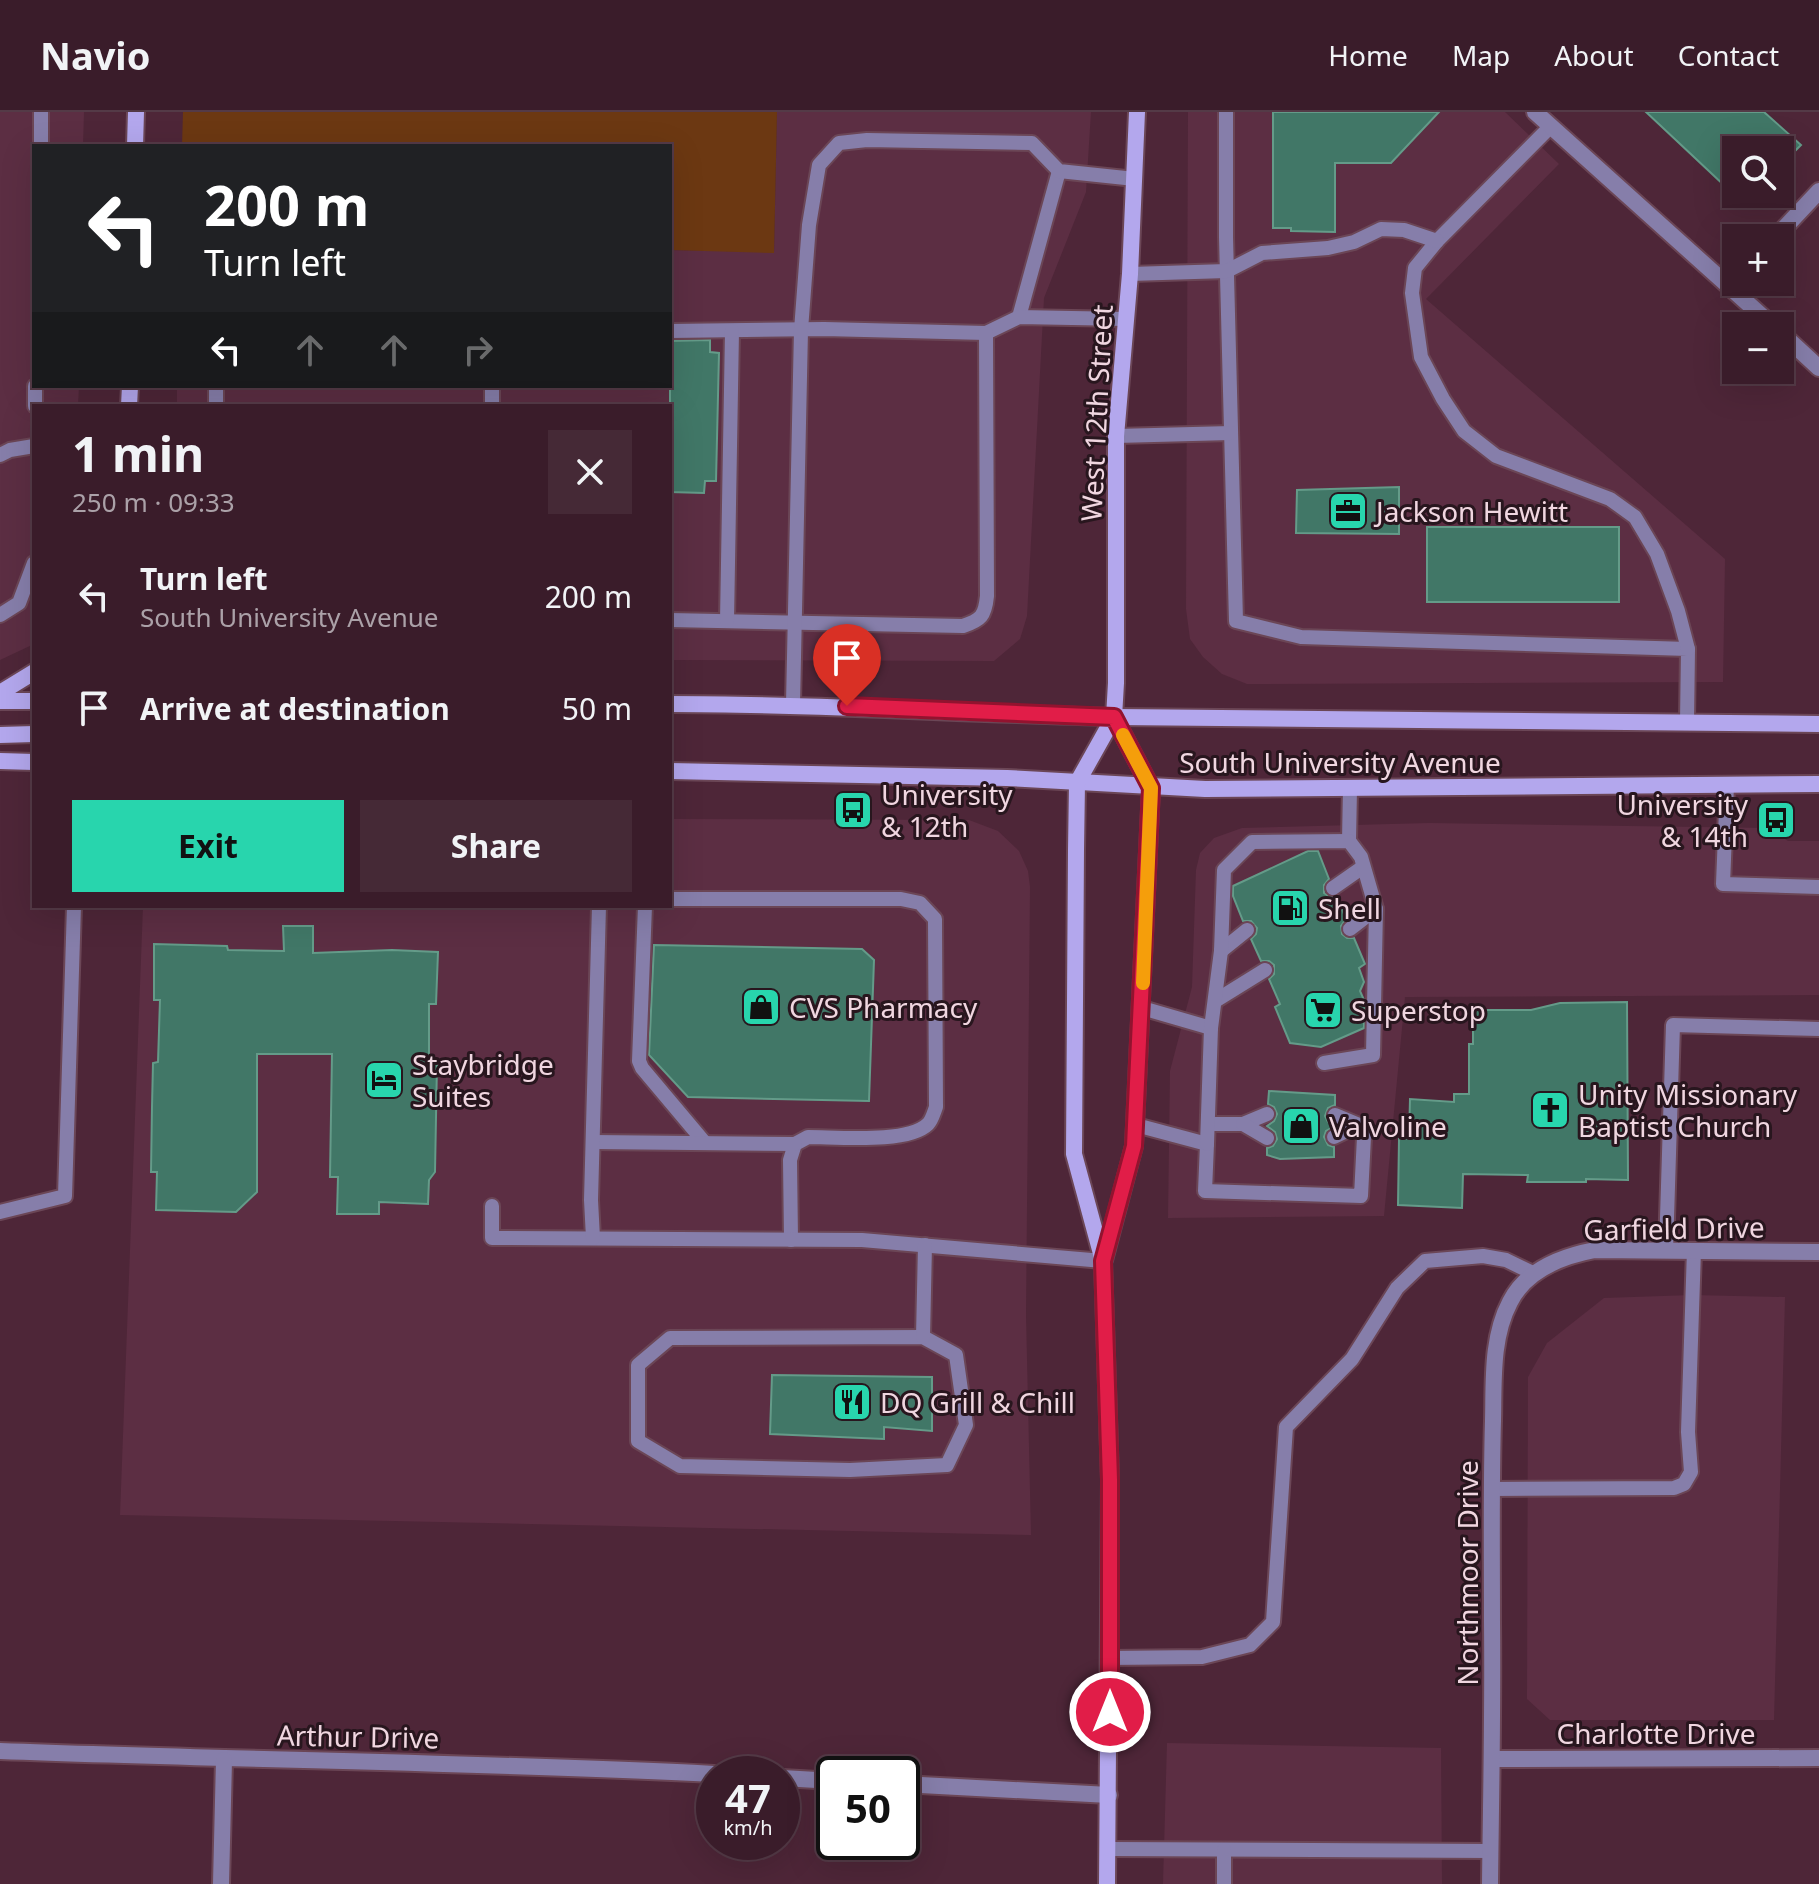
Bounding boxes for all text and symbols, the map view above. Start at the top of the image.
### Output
text: Navio [40,29,150,81]
text: Home [1328,36,1408,74]
text: Map [1452,36,1510,74]
text: About [1554,36,1634,74]
text: Contact [1678,36,1779,74]
map controls [1722,136,1794,384]
button: search [1722,136,1794,208]
text: 200 m [204,166,369,242]
icon: left [72,176,176,280]
button: + [1722,224,1794,296]
text: Turn left [204,238,346,287]
street label: West 12th Street [1071,304,1121,522]
button: − [1722,312,1794,384]
icon: left [204,328,248,372]
icon: ahead [288,328,332,372]
icon: ahead [372,328,416,372]
icon: right [456,328,500,372]
text: 1 min [72,421,204,486]
button: close [548,430,632,514]
text: 250 m · 09:33 [72,484,235,520]
office icon: Jackson Hewitt [1327,490,1369,532]
place label: Jackson Hewitt [1373,492,1568,530]
text: Turn left [140,558,268,599]
icon: left [72,574,116,618]
text: 200 m [545,576,632,617]
text: South University Avenue [140,599,439,635]
pin [813,624,881,706]
icon: arrive [825,636,869,680]
icon: arrive [72,686,116,730]
text: Arrive at destination [140,688,450,729]
text: 50 m [562,688,632,729]
street label: South University Avenue [1179,743,1501,781]
place label: University & 12th [881,775,1013,845]
place label: University & 14th [1616,785,1749,855]
bus stop icon: University & 12th [832,789,874,831]
bus stop icon: University & 14th [1755,799,1797,841]
button: Exit [72,800,344,892]
button: Share [360,800,632,892]
fuel station icon: Shell [1269,887,1311,929]
place label: Shell [1318,889,1381,927]
shop icon: CVS Pharmacy [740,986,782,1028]
place label: CVS Pharmacy [789,988,978,1026]
supermarket icon: Superstop [1302,989,1344,1031]
place label: Superstop [1351,991,1486,1029]
place label: Staybridge Suites [412,1045,554,1115]
hotel icon: Staybridge Suites [363,1059,405,1101]
place label: Unity Missionary Baptist Church [1578,1075,1798,1145]
church icon: Unity Missionary Baptist Church [1529,1089,1571,1131]
shop icon: Valvoline [1280,1105,1322,1147]
place label: Valvoline [1329,1107,1447,1145]
street label: Garfield Drive [1583,1207,1765,1249]
restaurant icon: DQ Grill & Chill [831,1381,873,1423]
place label: DQ Grill & Chill [880,1383,1075,1421]
street label: Northmoor Drive [1448,1460,1486,1686]
position arrow [1068,1670,1152,1754]
street label: Charlotte Drive [1557,1714,1755,1752]
street label: Arthur Drive [277,1716,439,1756]
speed limit sign: 50 [816,1756,920,1860]
text: 47 [725,1770,771,1825]
text: km/h [723,1814,773,1841]

